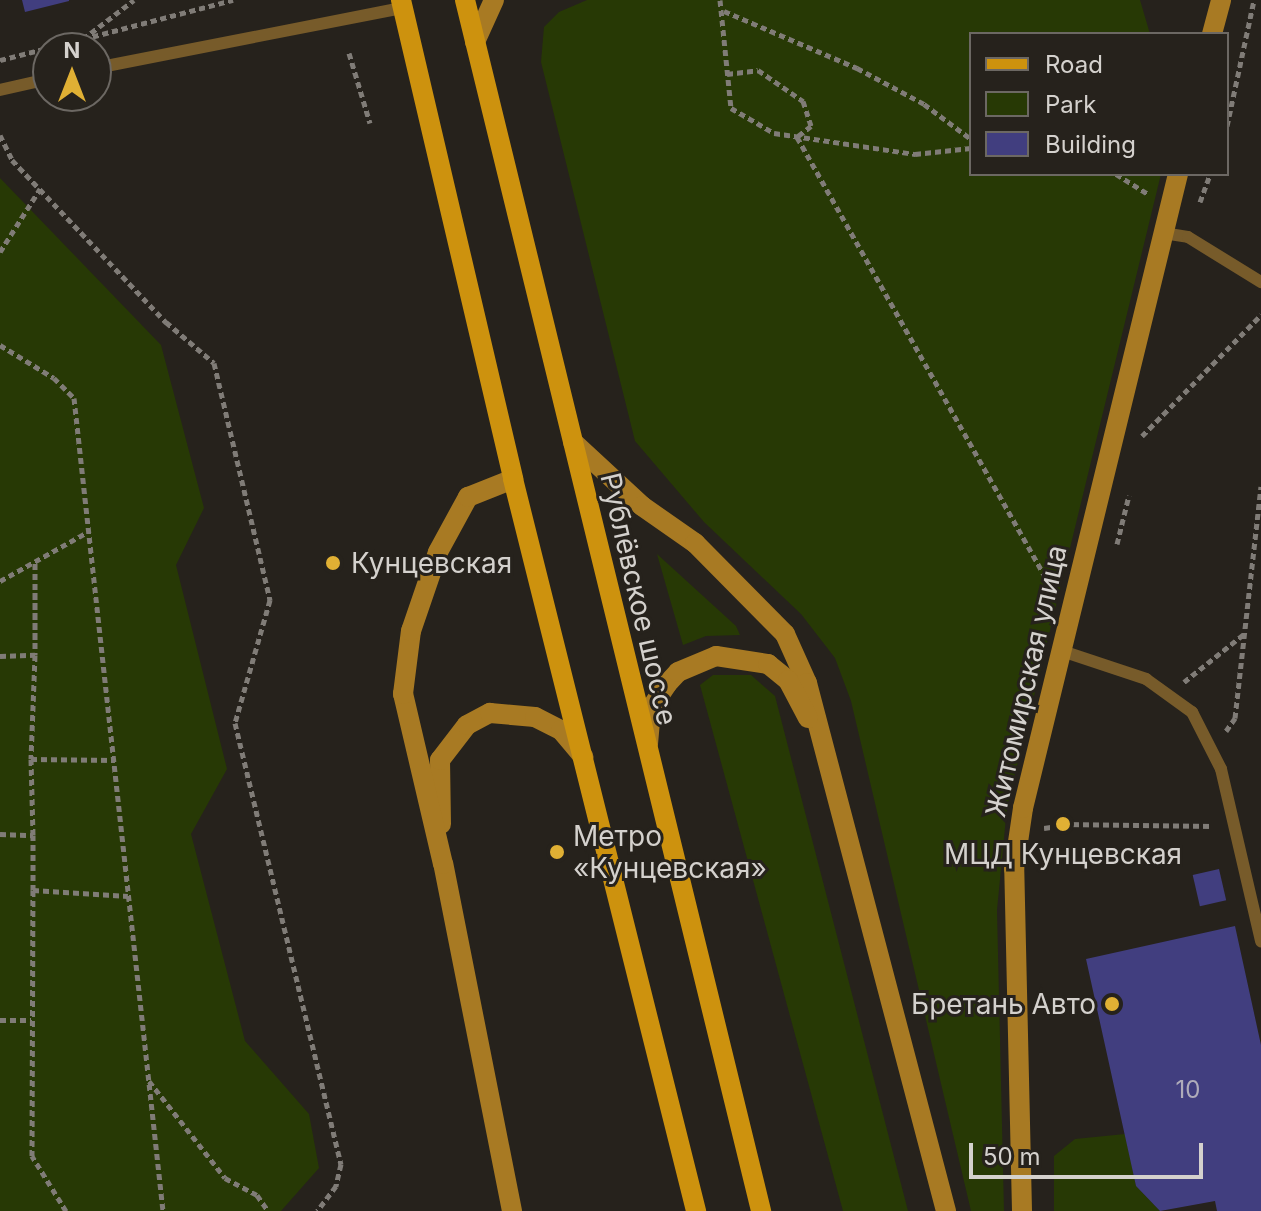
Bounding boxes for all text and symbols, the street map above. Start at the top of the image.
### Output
north arrow [32,32,112,112]
legend [969,32,1229,176]
text: N [64,37,80,63]
text: Road [1045,50,1103,79]
text: Park [1045,90,1096,119]
text: Building [1045,130,1136,159]
street label: Рублёвское шоссе [594,469,684,729]
street label: Житомирская улица [978,542,1074,820]
place label: Кунцевская [351,546,512,580]
marker: Кунцевская [322,552,344,574]
marker: МЦД Кунцевская [1054,815,1072,833]
place label: Метро «Кунцевская» [573,819,767,885]
place label: МЦД Кунцевская [944,837,1182,871]
marker: Метро «Кунцевская» [548,843,566,861]
place label: Бретань Авто [911,987,1096,1021]
marker: Бретань Авто [1103,995,1121,1013]
house number: 10 [1176,1076,1200,1104]
scale bar [973,1127,1207,1177]
text: 50 m [983,1142,1041,1171]

